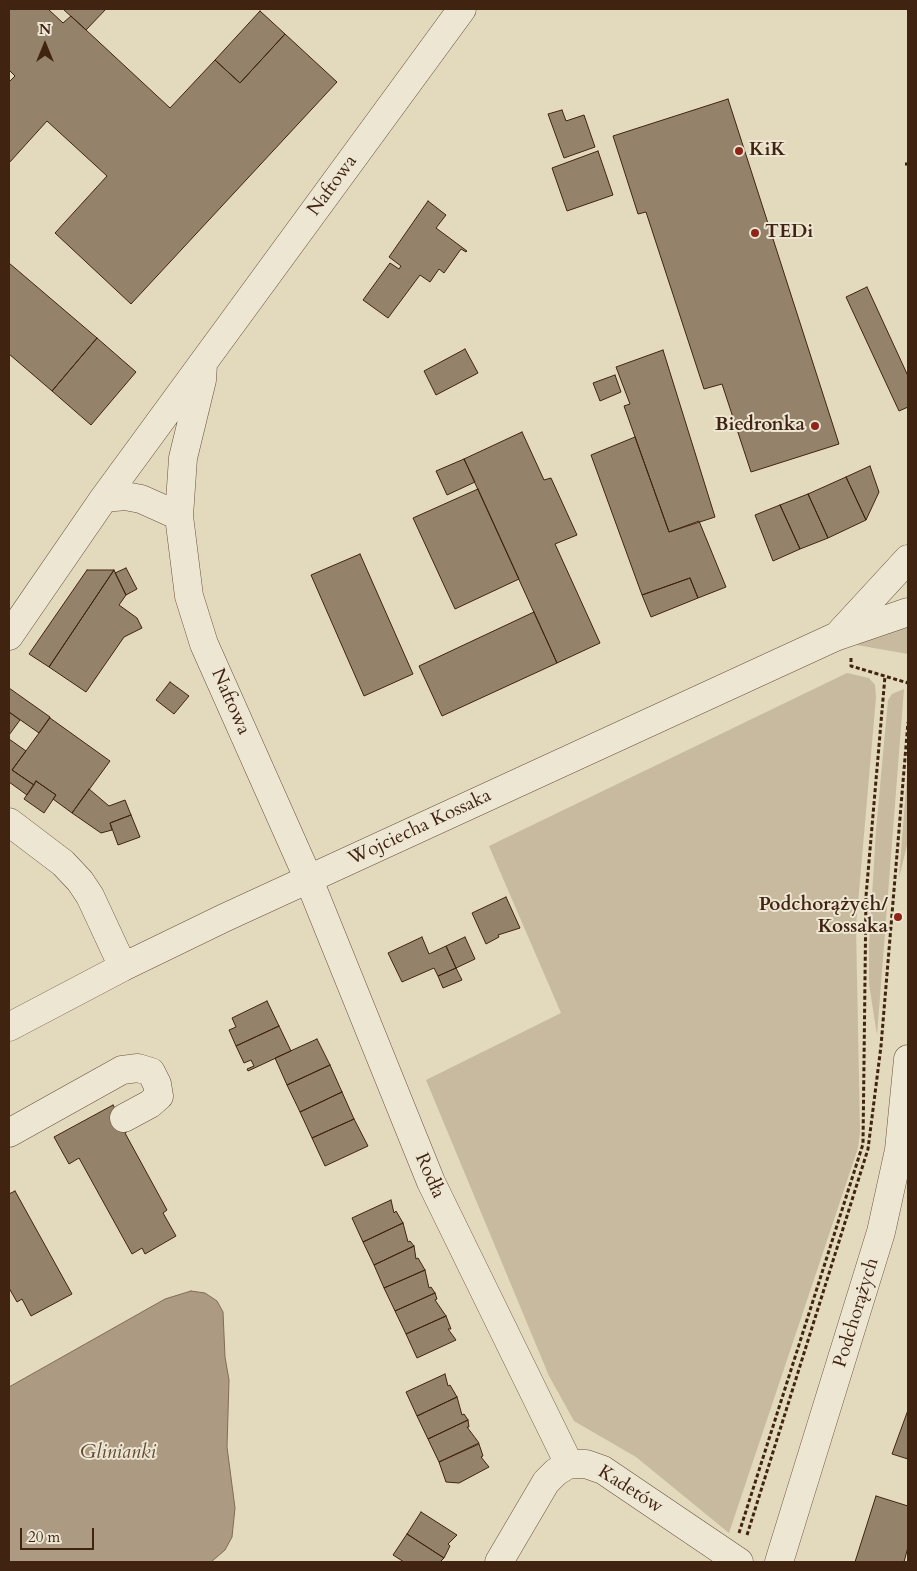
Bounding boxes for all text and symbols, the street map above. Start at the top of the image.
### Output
north arrow [20,20,70,70]
text: N [39,20,51,39]
place label: KiK [749,140,786,162]
marker: KiK [733,145,745,157]
street label: Naftowa [303,151,363,221]
place label: TEDi [765,222,813,244]
marker: TEDi [749,227,761,239]
place label: Biedronka [715,415,805,437]
marker: Biedronka [809,420,821,432]
street label: Naftowa [205,665,255,739]
street label: Wojciecha Kossaka [345,785,495,871]
place label: Podchorążych/ Kossaka [759,895,888,939]
marker: Podchorążych/ Kossaka [892,911,904,923]
street label: Rodła [409,1150,449,1202]
street label: Podchorążych [829,1255,885,1371]
water label: Glinianki [80,1441,156,1465]
street label: Kadetów [593,1461,667,1519]
scale bar [22,1518,96,1550]
text: 20 m [28,1527,60,1547]

